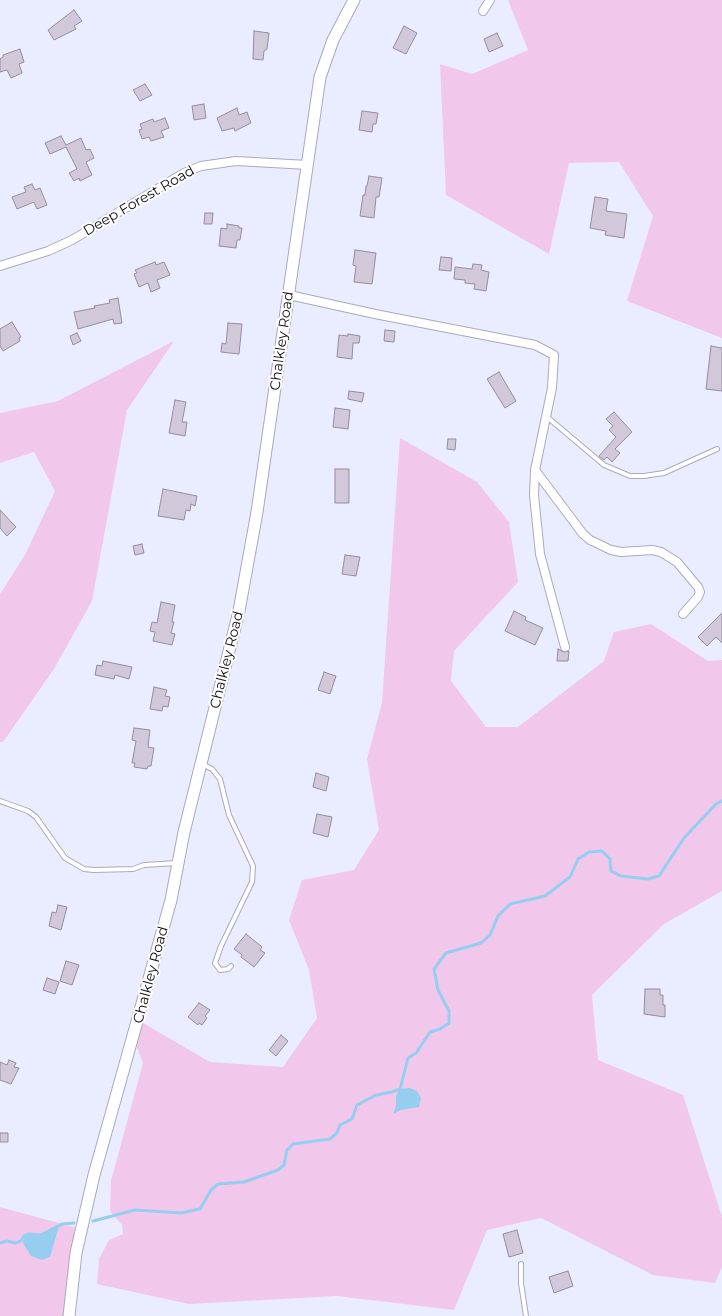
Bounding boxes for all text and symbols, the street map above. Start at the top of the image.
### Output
street label: Deep Forest Road [80,162,198,240]
street label: Chalkley Road [267,290,297,392]
street label: Chalkley Road [207,610,247,710]
street label: Chalkley Road [130,925,172,1025]

